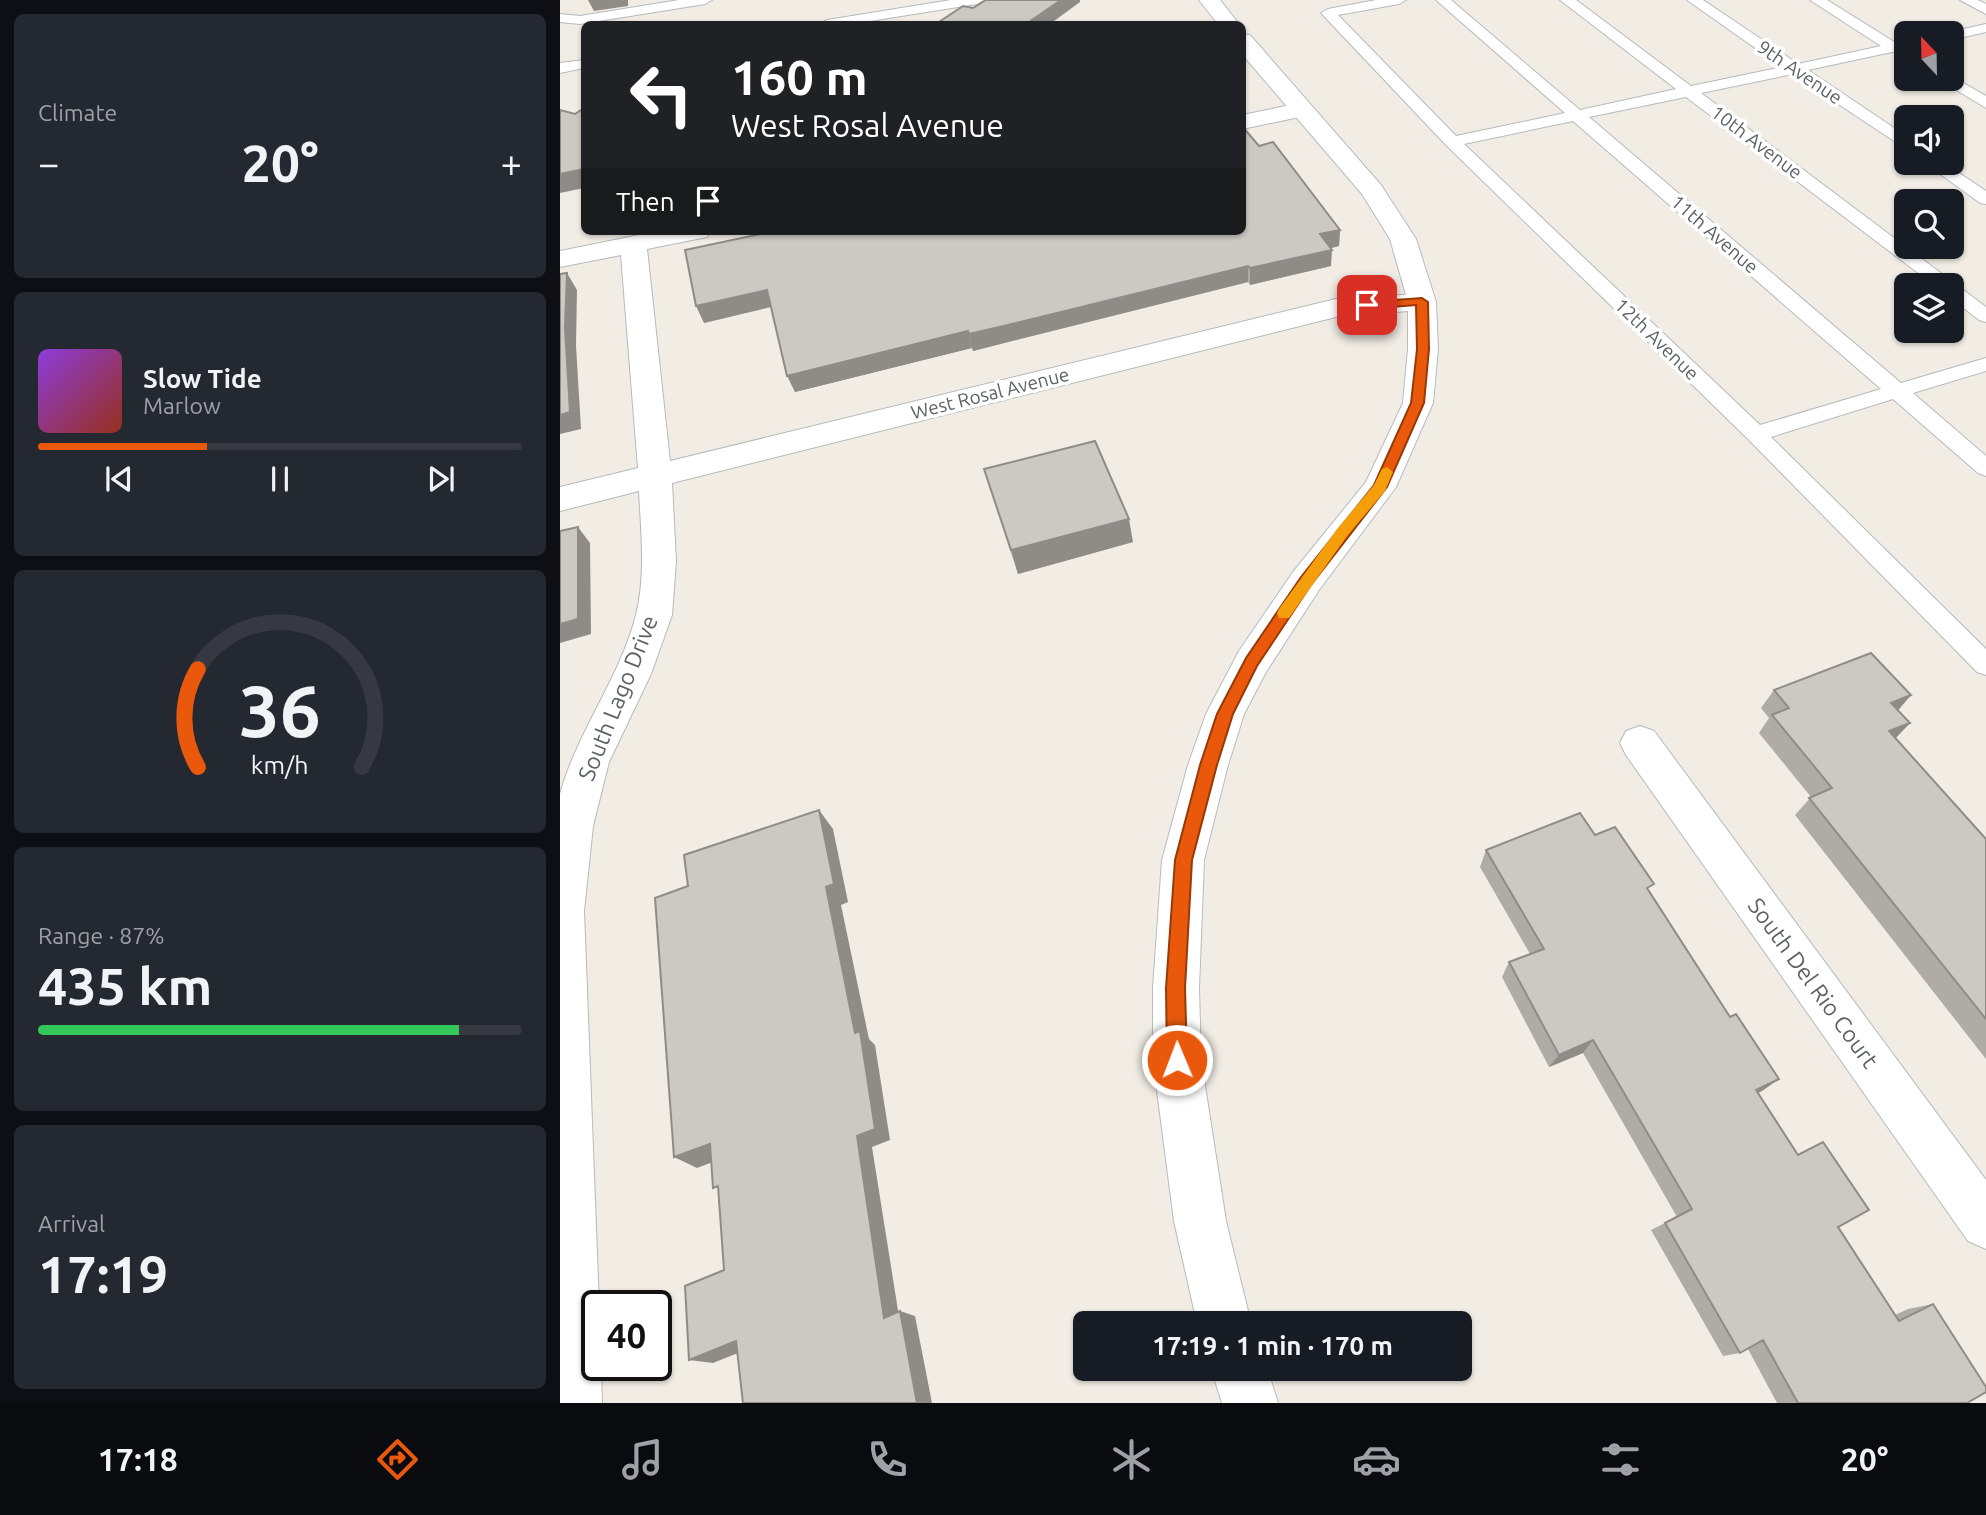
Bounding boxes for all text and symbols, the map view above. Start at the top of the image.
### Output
north arrow [1894,21,1964,91]
map controls [1894,21,1964,343]
street label: 9th Avenue [1753,36,1847,108]
icon: left [616,49,707,140]
text: 160 m [731,49,868,104]
text: Climate [38,100,117,125]
street label: 10th Avenue [1707,101,1807,183]
button: sound [1894,105,1964,175]
text: West Rosal Avenue [731,107,1004,143]
text: 20° [241,134,319,192]
text: − [38,142,59,184]
text: + [501,142,522,184]
icon: arrive [689,182,727,220]
text: Then [616,187,675,216]
button: search [1894,189,1964,259]
street label: 11th Avenue [1667,190,1763,278]
button: layers [1894,273,1964,343]
pin [1337,275,1397,335]
icon: arrive [1348,286,1386,324]
street label: 12th Avenue [1610,294,1704,384]
street label: West Rosal Avenue [909,363,1071,423]
text: Slow Tide [143,364,262,393]
text: Marlow [143,393,221,418]
icon: previous [100,460,138,498]
icon: pause [261,460,299,498]
icon: next [422,460,460,498]
street label: South Lago Drive [573,612,662,784]
text: 36 [239,670,321,752]
text: km/h [251,751,309,779]
street label: South Del Rio Court [1744,893,1883,1072]
text: Range · 87% [38,923,165,948]
text: 435 km [38,957,212,1015]
position arrow [1140,1023,1214,1097]
text: Arrival [38,1211,105,1236]
text: 17:19 [38,1245,168,1303]
speed limit sign: 40 [581,1290,672,1381]
text: 17:19 · 1 min · 170 m [1152,1331,1393,1360]
icon: directions [373,1435,422,1484]
icon: music [618,1435,667,1484]
icon: phone [863,1435,912,1484]
icon: climate [1107,1435,1156,1484]
icon: car [1352,1435,1401,1484]
icon: filters [1596,1435,1645,1484]
text: 17:18 [98,1441,178,1477]
text: 20° [1841,1441,1888,1477]

